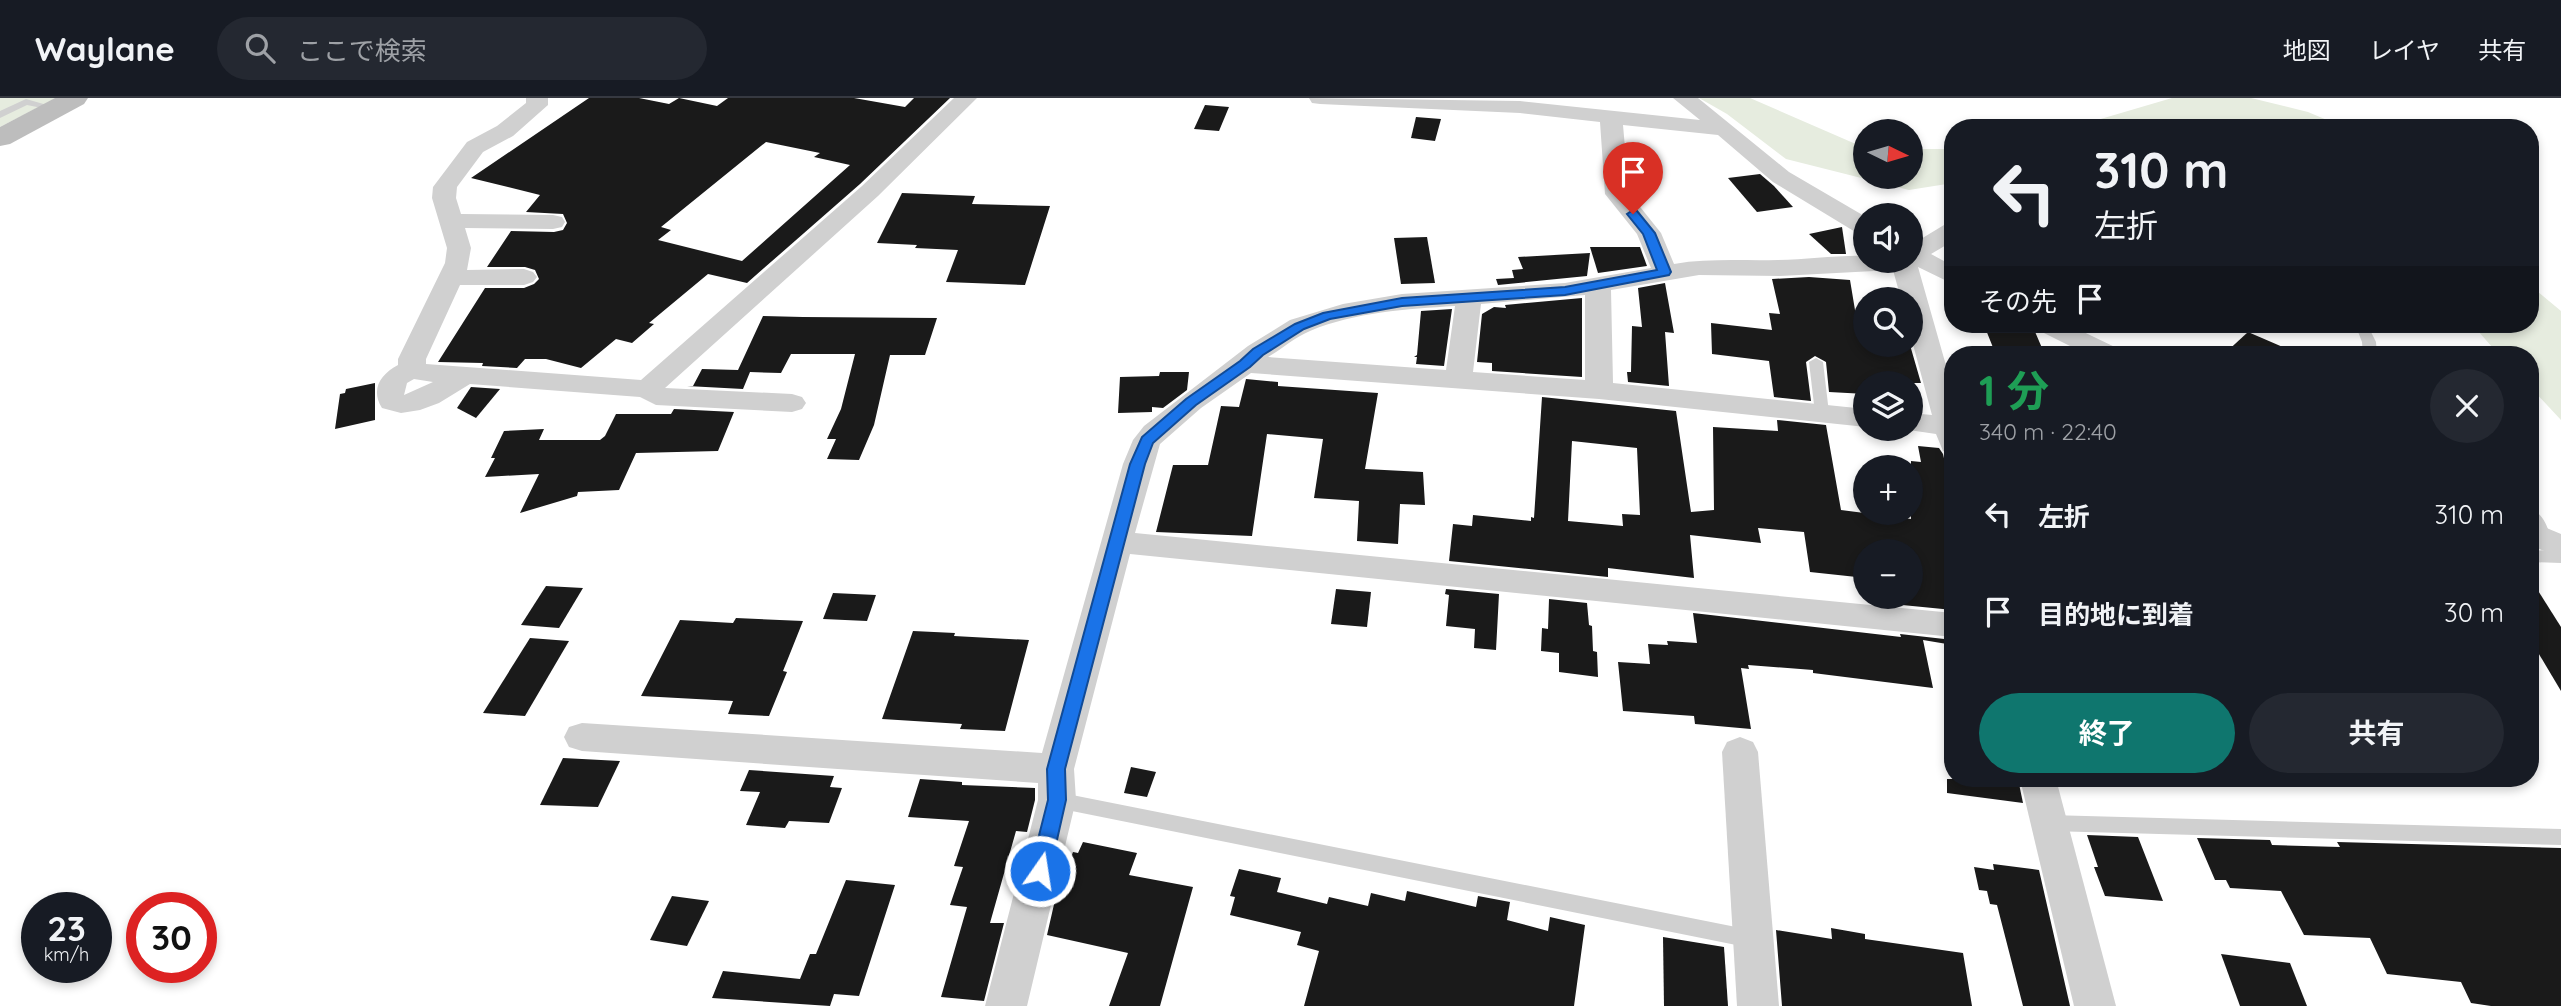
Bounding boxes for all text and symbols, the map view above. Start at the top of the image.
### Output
search box [217,17,707,80]
text: Waylane [35,28,175,69]
icon: search [241,29,279,67]
text: ここで検索 [297,34,427,67]
text: 地図 [2283,35,2331,65]
text: レイヤ [2369,35,2440,65]
text: 共有 [2478,35,2526,65]
north arrow [1853,119,1923,189]
map controls [1853,119,1923,609]
text: 310 m [2094,139,2228,200]
pin [1603,142,1663,214]
icon: left [1979,147,2070,238]
icon: arrive [1614,153,1652,191]
button: sound [1853,203,1923,273]
text: 左折 [2094,205,2158,245]
icon: arrive [2071,280,2109,318]
text: その先 [1979,285,2057,318]
button: search [1853,287,1923,357]
text: 1 分 [1979,364,2049,417]
button: close [2430,369,2504,443]
button: layers [1853,371,1923,441]
text: 340 m · 22:40 [1979,417,2117,446]
button: + [1853,455,1923,525]
icon: left [1979,495,2017,533]
text: 310 m [2434,498,2504,531]
text: 左折 [2038,500,2090,533]
button: − [1853,539,1923,609]
icon: arrive [1979,593,2017,631]
text: 30 m [2444,596,2504,629]
text: 目的地に到着 [2038,598,2194,631]
button: 終了 [1979,693,2235,773]
button: 共有 [2249,693,2504,773]
position arrow [1003,834,1077,908]
speed limit sign: 30 [126,892,217,983]
text: 23 [47,906,86,950]
text: km/h [44,943,89,966]

